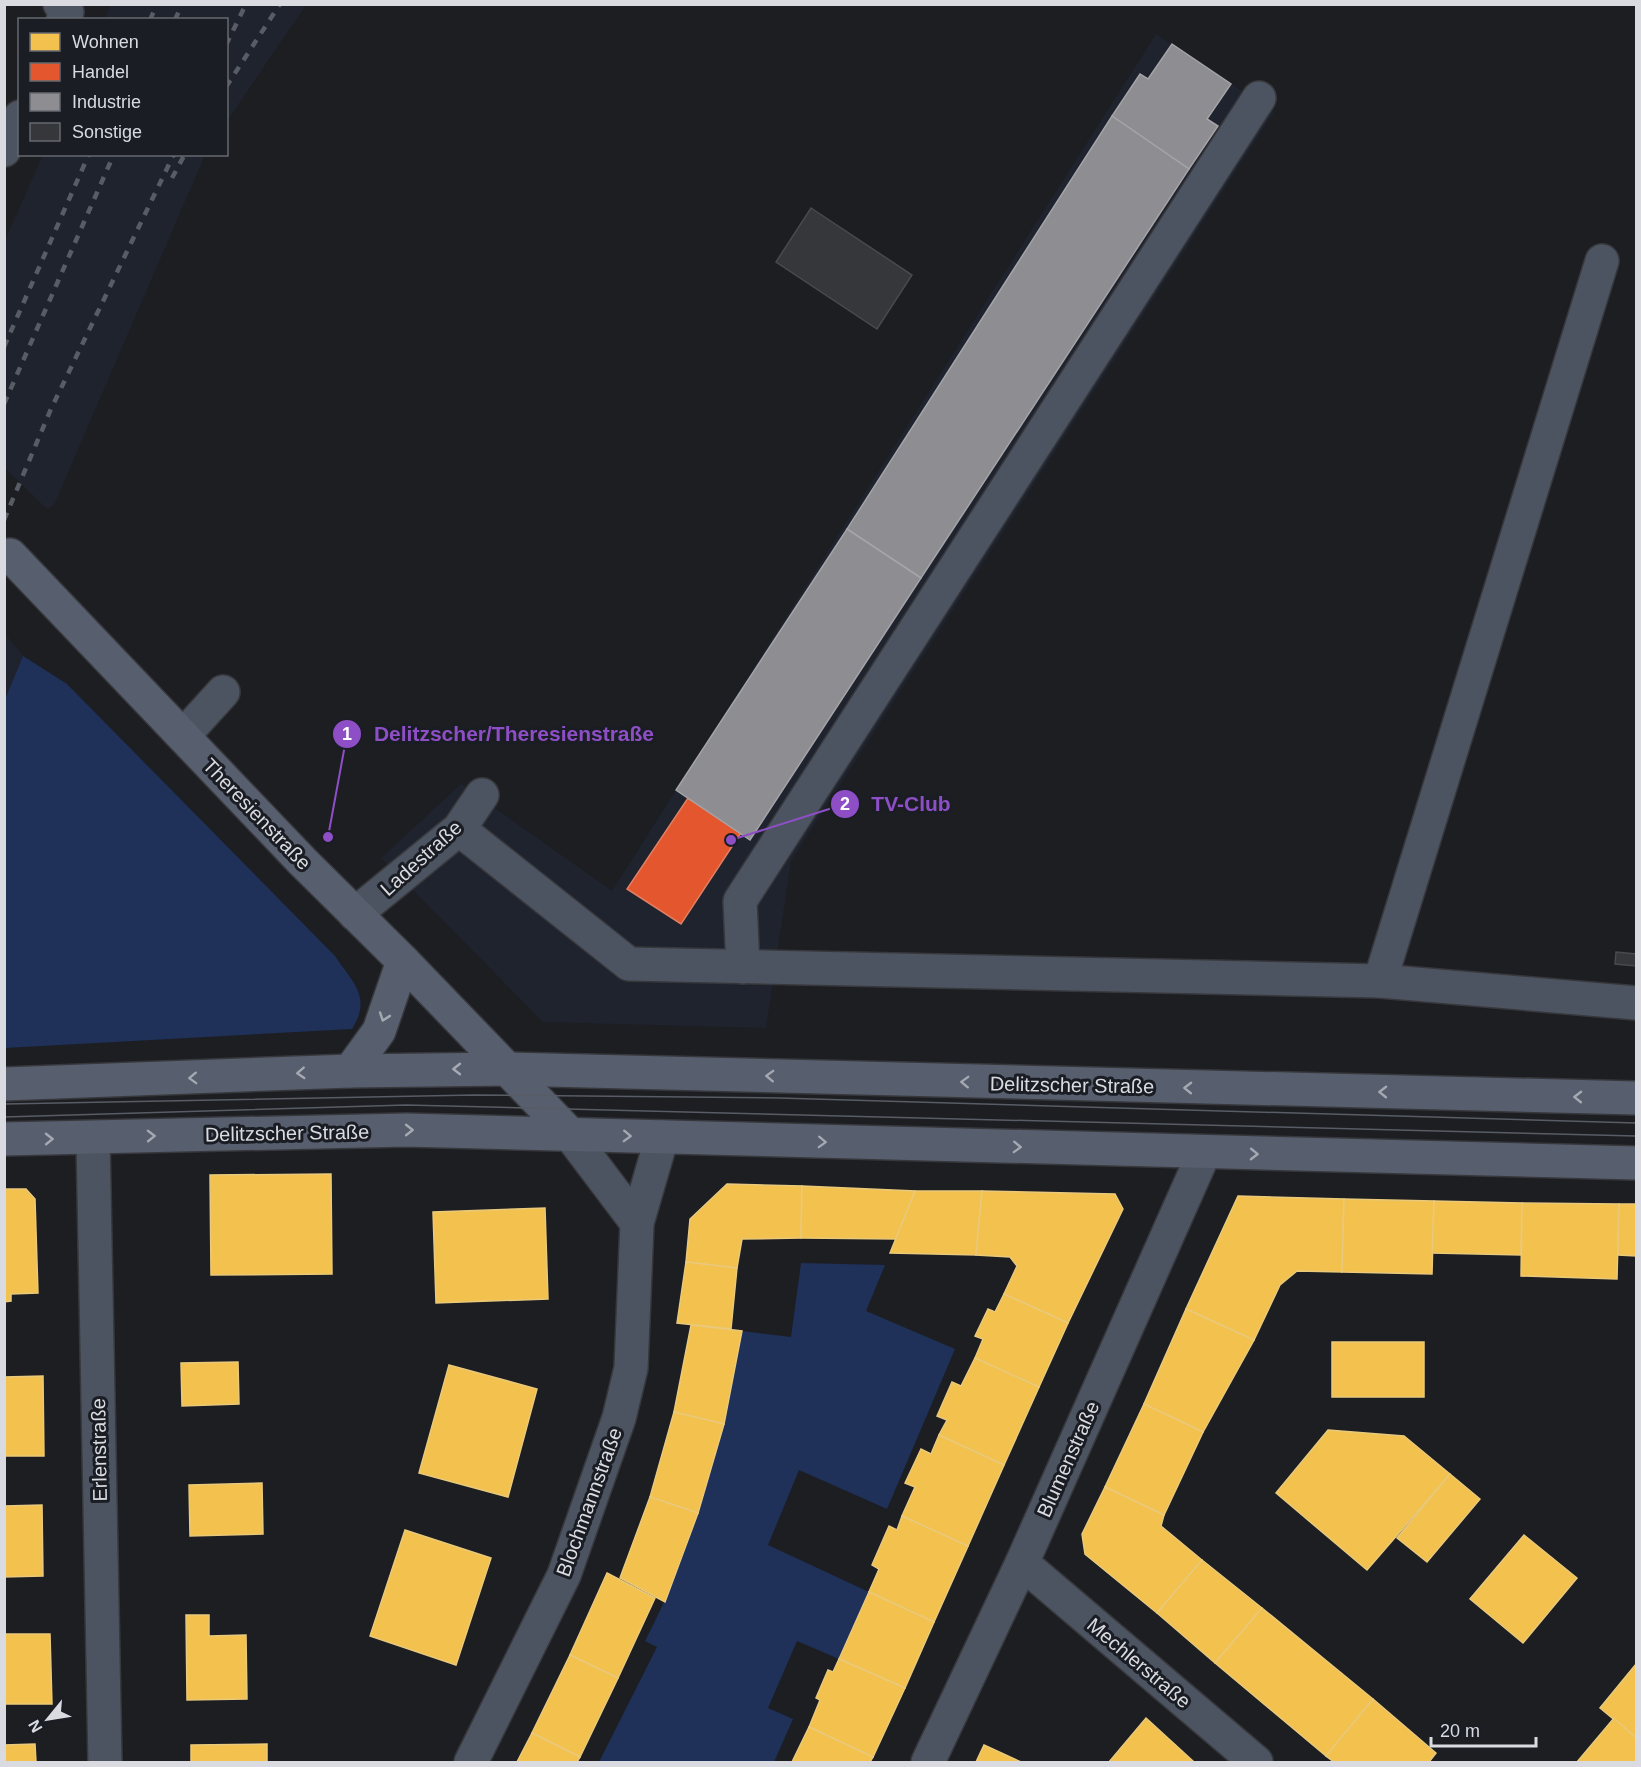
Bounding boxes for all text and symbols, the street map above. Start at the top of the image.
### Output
legend [18,18,228,156]
text: Wohnen [72,32,139,52]
text: Handel [72,62,129,82]
text: Industrie [72,92,141,112]
text: Sonstige [72,122,142,142]
callout: Delitzscher/Theresienstraße [332,714,666,753]
text: Delitzscher/Theresienstraße [374,722,654,745]
text: 1 [342,724,352,744]
street label: Theresienstraße [199,754,315,874]
callout: TV-Club [830,784,963,823]
text: TV-Club [871,792,951,815]
text: 2 [840,794,850,814]
street label: Ladestraße [376,816,466,900]
one-way arrow [378,1011,391,1021]
one-way arrow [452,1063,461,1075]
one-way arrow [296,1067,305,1080]
one-way arrow [765,1070,774,1083]
one-way arrow [189,1071,198,1084]
street label: Delitzscher Straße [990,1073,1154,1097]
one-way arrow [960,1076,969,1088]
one-way arrow [1184,1082,1193,1094]
one-way arrow [1379,1086,1388,1099]
one-way arrow [1574,1091,1583,1103]
street label: Delitzscher Straße [205,1121,369,1145]
one-way arrow [404,1124,413,1136]
one-way arrow [623,1129,632,1142]
one-way arrow [147,1130,156,1143]
one-way arrow [44,1132,53,1145]
one-way arrow [818,1135,827,1148]
one-way arrow [1013,1141,1022,1154]
one-way arrow [1249,1148,1258,1160]
street label: Erlenstraße [87,1398,111,1502]
street label: Blumenstraße [1033,1398,1103,1520]
street label: Blochmannstraße [552,1425,626,1579]
street label: Mechlerstraße [1083,1613,1195,1713]
north arrow [18,1689,78,1749]
scale bar [1431,1710,1536,1748]
text: N [25,1717,46,1736]
text: 20 m [1440,1721,1480,1741]

